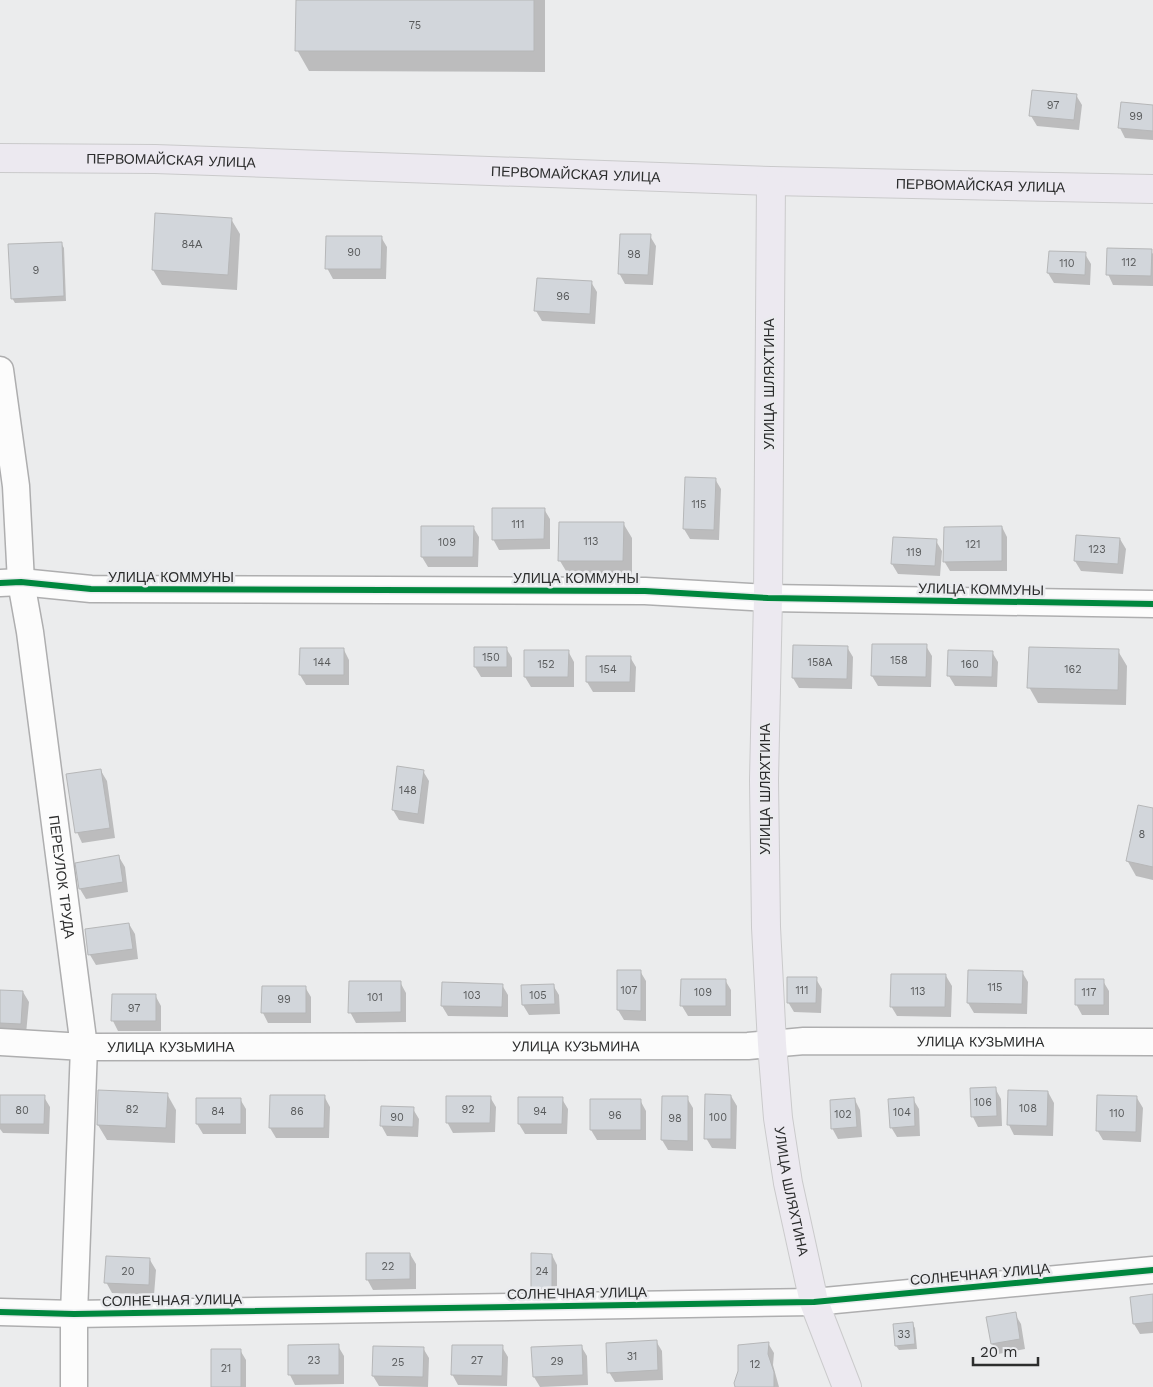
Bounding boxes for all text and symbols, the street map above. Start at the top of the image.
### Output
house number: 75 [409,19,421,32]
house number: 97 [1047,99,1059,112]
house number: 99 [1129,110,1143,123]
street label: ПЕРВОМАЙСКАЯ УЛИЦА [86,150,257,171]
street label: ПЕРВОМАЙСКАЯ УЛИЦА [491,163,661,185]
street label: ПЕРВОМАЙСКАЯ УЛИЦА [896,176,1066,195]
house number: 84А [182,238,203,251]
house number: 90 [347,246,361,259]
house number: 98 [627,248,641,261]
house number: 112 [1122,256,1137,269]
house number: 110 [1059,257,1075,270]
house number: 9 [33,264,40,277]
house number: 96 [556,290,570,303]
street label: УЛИЦА ШЛЯХТИНА [761,318,777,450]
house number: 115 [692,498,706,511]
house number: 111 [512,518,524,531]
house number: 113 [584,535,599,548]
house number: 109 [438,536,456,549]
house number: 121 [966,538,981,551]
house number: 123 [1088,543,1106,556]
house number: 119 [906,546,922,559]
street label: УЛИЦА КОММУНЫ [108,569,234,585]
street label: УЛИЦА КОММУНЫ [513,570,639,586]
street label: УЛИЦА КОММУНЫ [918,580,1044,598]
house number: 150 [482,651,500,664]
house number: 158 [890,654,908,667]
house number: 144 [313,656,331,669]
house number: 158А [808,656,833,669]
house number: 152 [537,658,555,671]
house number: 160 [961,658,979,671]
house number: 154 [599,663,617,676]
house number: 162 [1064,663,1082,676]
street label: УЛИЦА ШЛЯХТИНА [757,723,773,855]
house number: 148 [399,784,417,797]
street label: ПЕРЕУЛОК ТРУДА [46,814,78,940]
house number: 8 [1139,828,1146,841]
house number: 115 [988,981,1002,994]
house number: 107 [620,984,638,997]
house number: 111 [796,984,808,997]
house number: 113 [911,985,926,998]
house number: 109 [694,986,712,999]
house number: 117 [1082,986,1096,999]
house number: 103 [463,989,481,1002]
house number: 105 [529,989,547,1002]
house number: 101 [367,991,383,1004]
house number: 99 [277,993,291,1006]
house number: 97 [128,1002,140,1015]
street label: УЛИЦА КУЗЬМИНА [917,1033,1045,1050]
street label: УЛИЦА КУЗЬМИНА [512,1038,640,1054]
street label: УЛИЦА КУЗЬМИНА [107,1039,235,1055]
house number: 106 [974,1096,992,1109]
house number: 108 [1019,1102,1037,1115]
house number: 82 [125,1103,139,1116]
house number: 92 [461,1103,475,1116]
house number: 80 [15,1104,29,1117]
house number: 84 [211,1105,225,1118]
house number: 86 [290,1105,304,1118]
house number: 94 [533,1105,547,1118]
house number: 104 [893,1106,911,1119]
house number: 110 [1109,1107,1125,1120]
house number: 102 [834,1108,852,1121]
house number: 96 [608,1109,622,1122]
house number: 90 [390,1111,404,1124]
house number: 100 [709,1111,727,1124]
house number: 98 [668,1112,682,1125]
street label: УЛИЦА ШЛЯХТИНА [771,1125,812,1258]
house number: 22 [382,1260,394,1273]
street label: СОЛНЕЧНАЯ УЛИЦА [909,1260,1051,1288]
house number: 20 [121,1265,135,1278]
house number: 24 [536,1265,549,1278]
street label: СОЛНЕЧНАЯ УЛИЦА [507,1284,648,1302]
street label: СОЛНЕЧНАЯ УЛИЦА [102,1291,243,1309]
house number: 33 [898,1328,910,1341]
scale bar [973,1334,1038,1366]
text: 20 m [980,1343,1018,1361]
house number: 31 [627,1350,637,1363]
house number: 23 [308,1354,320,1367]
house number: 27 [471,1354,483,1367]
house number: 29 [550,1355,564,1368]
house number: 25 [392,1356,404,1369]
house number: 12 [750,1358,760,1371]
house number: 21 [221,1362,231,1375]

